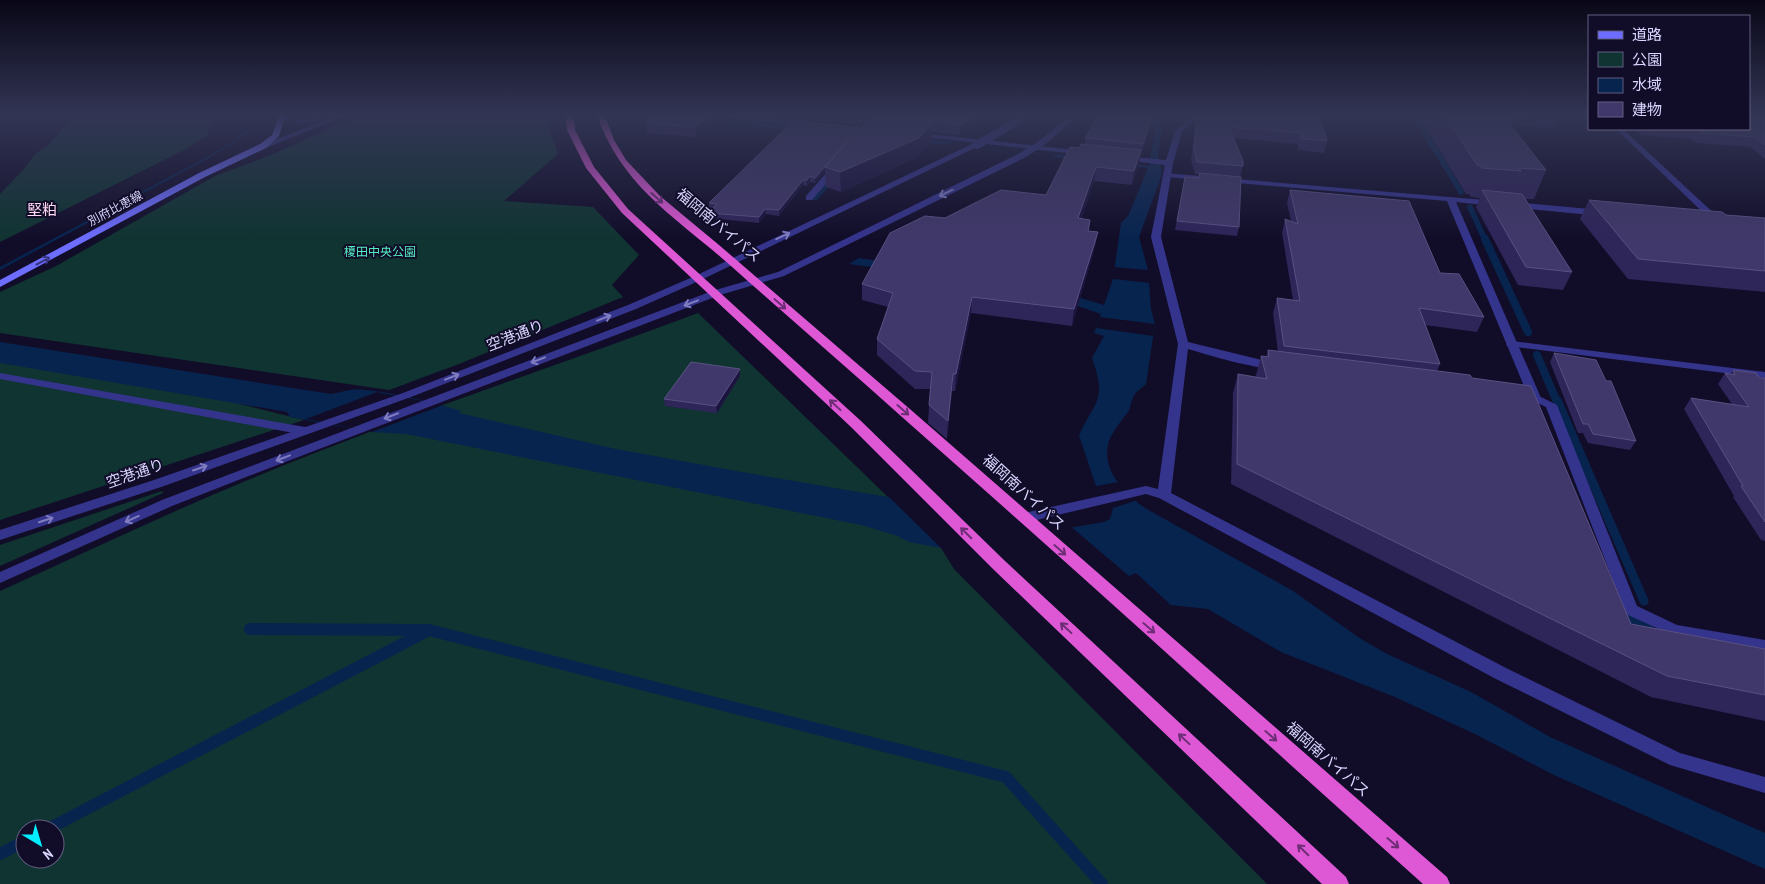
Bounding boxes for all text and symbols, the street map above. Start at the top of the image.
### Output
legend [1588,15,1750,130]
text: 道路 [1632,25,1662,44]
text: 公園 [1632,50,1662,69]
text: 水域 [1632,75,1662,94]
text: 建物 [1632,100,1662,119]
street label: 福岡南バイパス [673,184,765,266]
street label: 別府比恵線 [85,187,145,229]
one-way arrow [939,189,954,198]
one-way arrow [650,193,663,204]
district label: 堅粕 [27,200,57,219]
one-way arrow [775,231,790,240]
park label: 榎田中央公園 [344,244,416,259]
one-way arrow [36,256,51,266]
one-way arrow [683,299,699,308]
one-way arrow [773,299,786,310]
one-way arrow [596,312,611,321]
street label: 空港通り [484,315,546,355]
one-way arrow [531,356,547,365]
one-way arrow [444,372,459,381]
one-way arrow [829,399,842,411]
one-way arrow [897,405,910,416]
one-way arrow [383,412,399,421]
street label: 福岡南バイパス [979,450,1069,534]
one-way arrow [276,453,291,463]
street label: 空港通り [104,454,166,492]
one-way arrow [192,463,208,472]
one-way arrow [38,514,54,524]
one-way arrow [125,514,140,524]
one-way arrow [960,526,972,539]
one-way arrow [1054,544,1067,556]
one-way arrow [1060,622,1072,634]
one-way arrow [1143,623,1156,634]
street label: 福岡南バイパス [1282,717,1374,801]
one-way arrow [1264,730,1277,741]
one-way arrow [1178,733,1191,745]
north arrow [15,819,65,869]
one-way arrow [1386,837,1399,848]
one-way arrow [1296,844,1309,856]
text: N [39,845,57,864]

